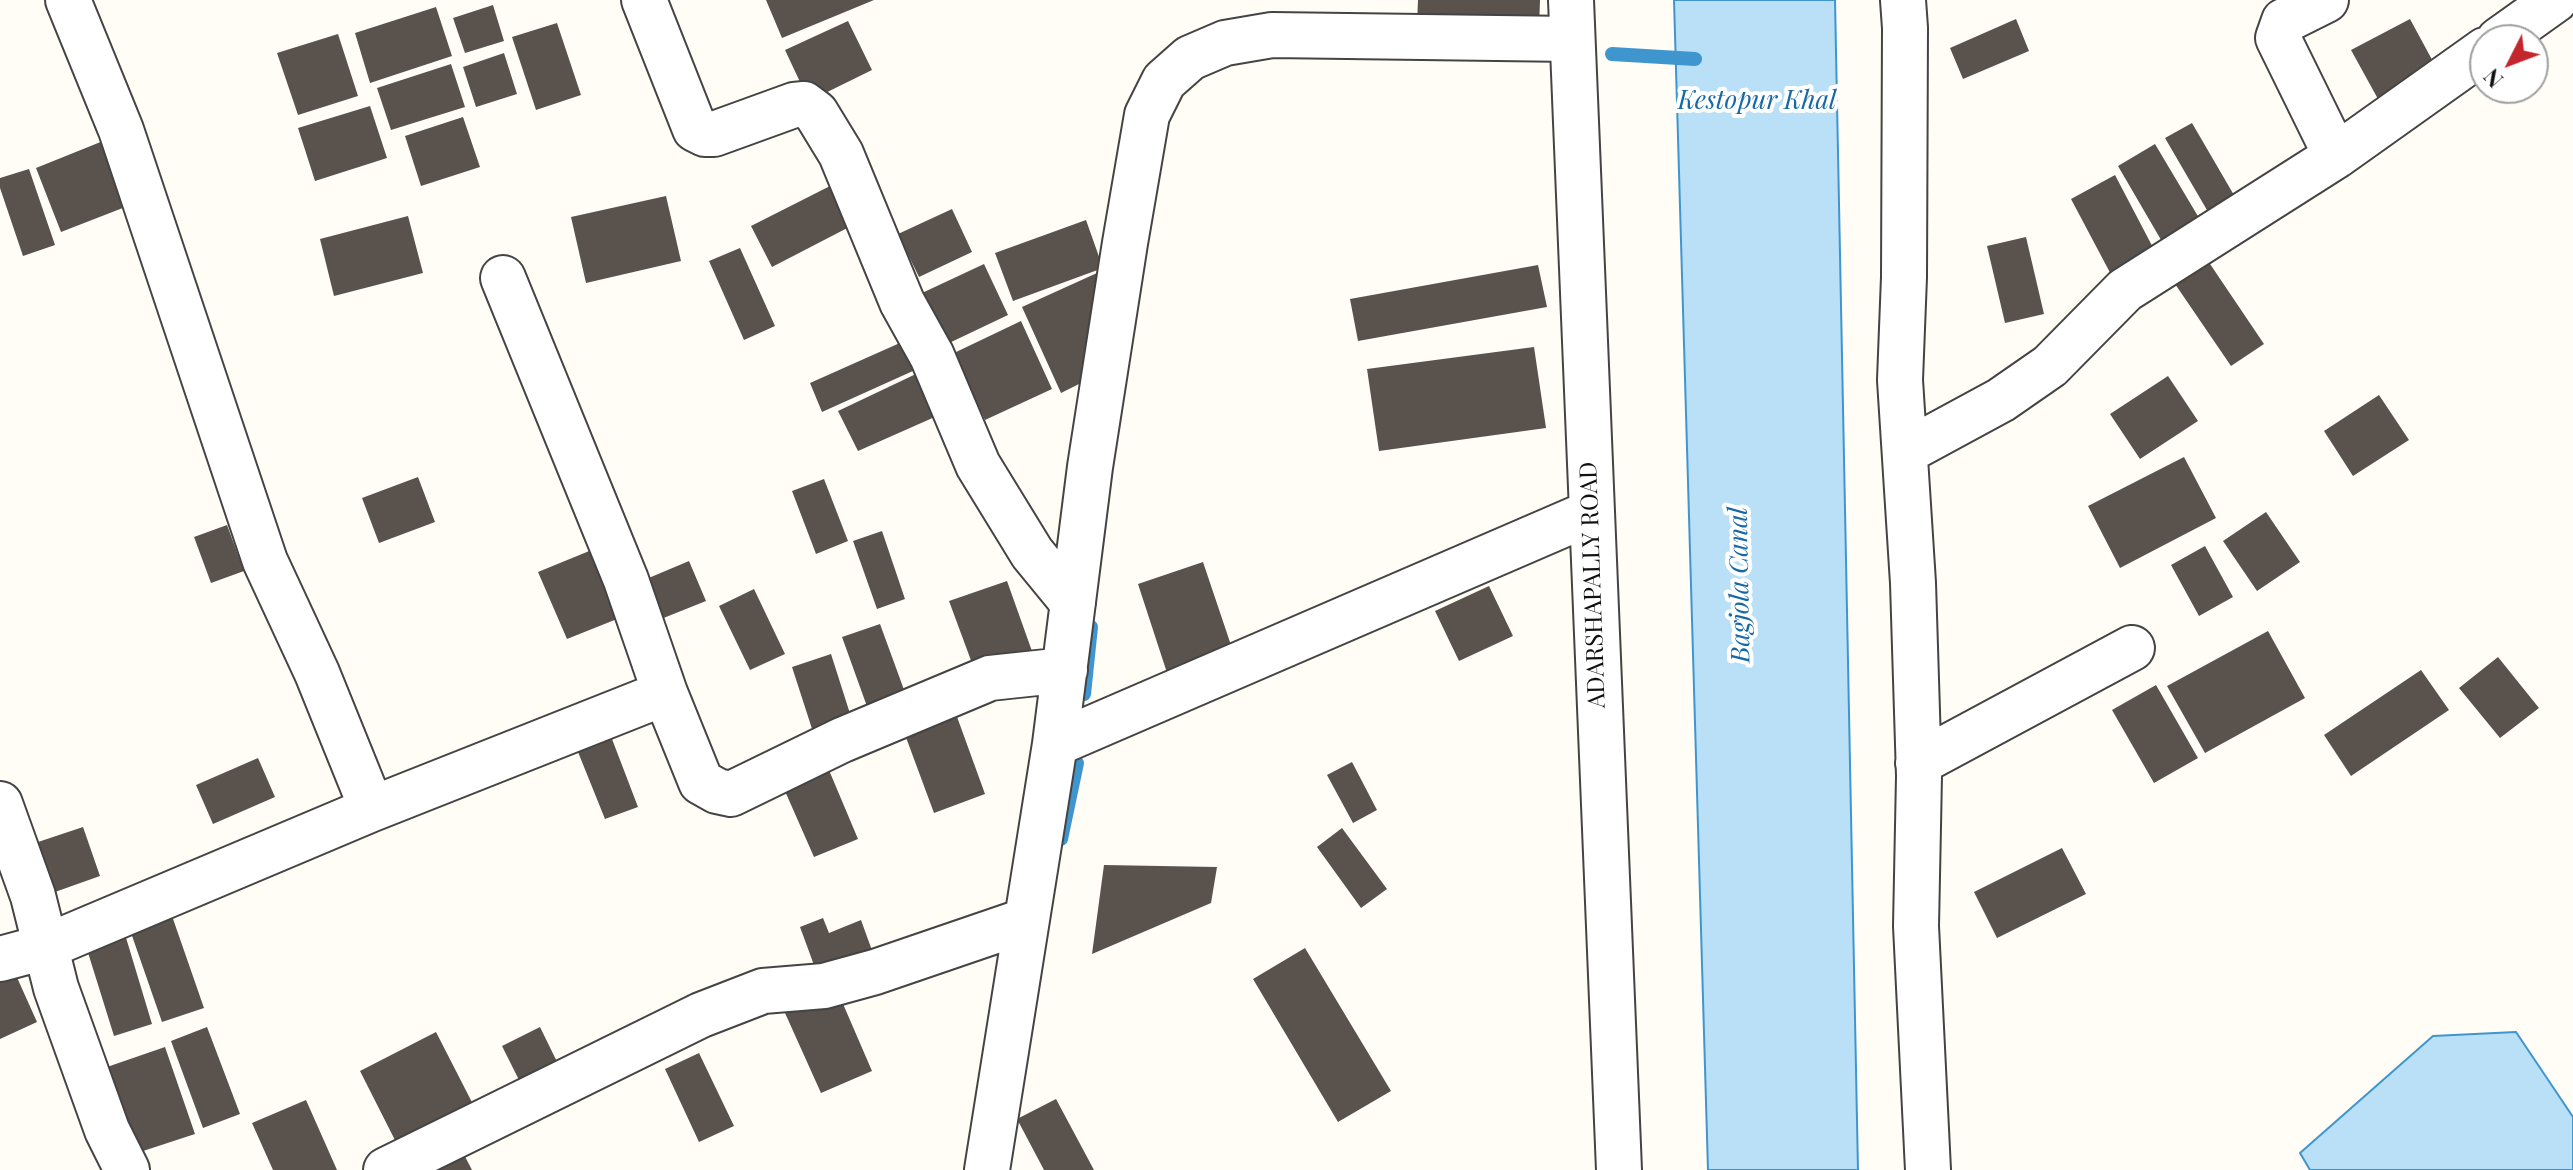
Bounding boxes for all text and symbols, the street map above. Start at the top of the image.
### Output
north arrow [2469,24,2549,104]
text: N [2476,63,2509,95]
water label: Kestopur Khal [1678,85,1836,117]
street label: ADARSHAPALLY ROAD [1574,461,1612,709]
water label: Bagjola Canal [1723,507,1757,663]

